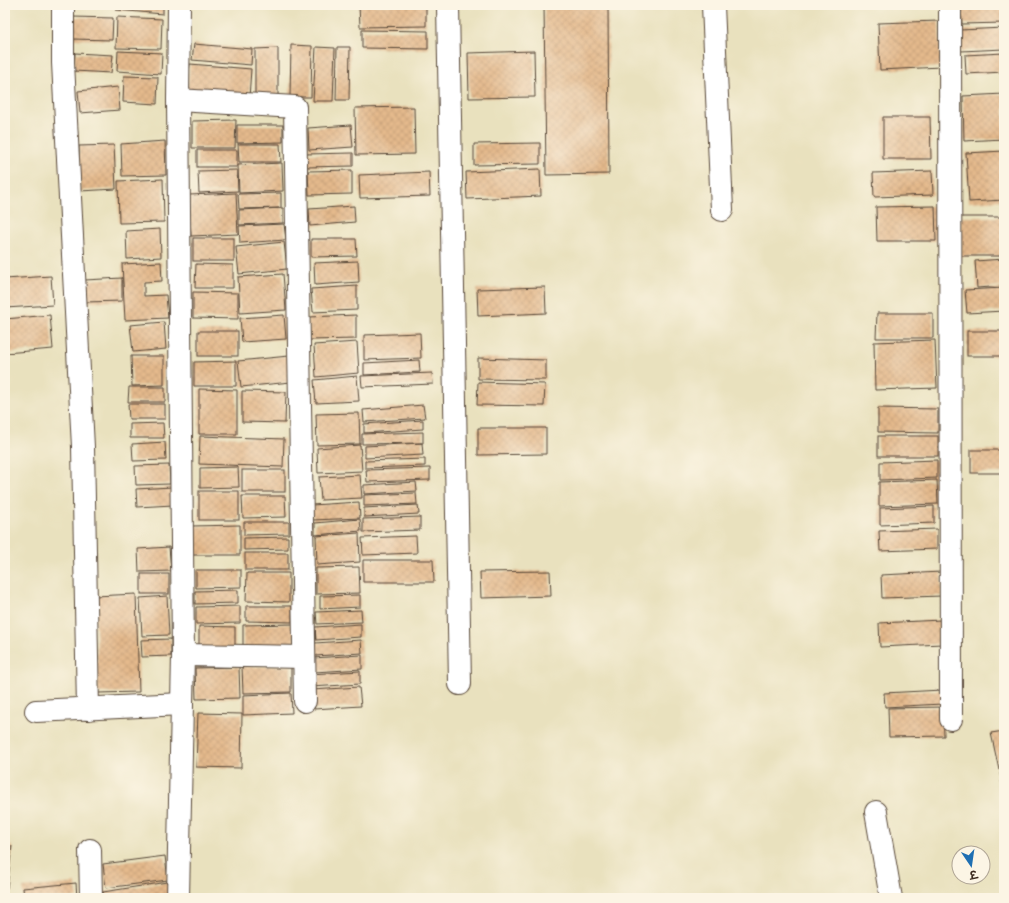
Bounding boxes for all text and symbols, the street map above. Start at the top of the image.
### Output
north arrow [951,845,991,885]
text: उ [966,867,979,882]

